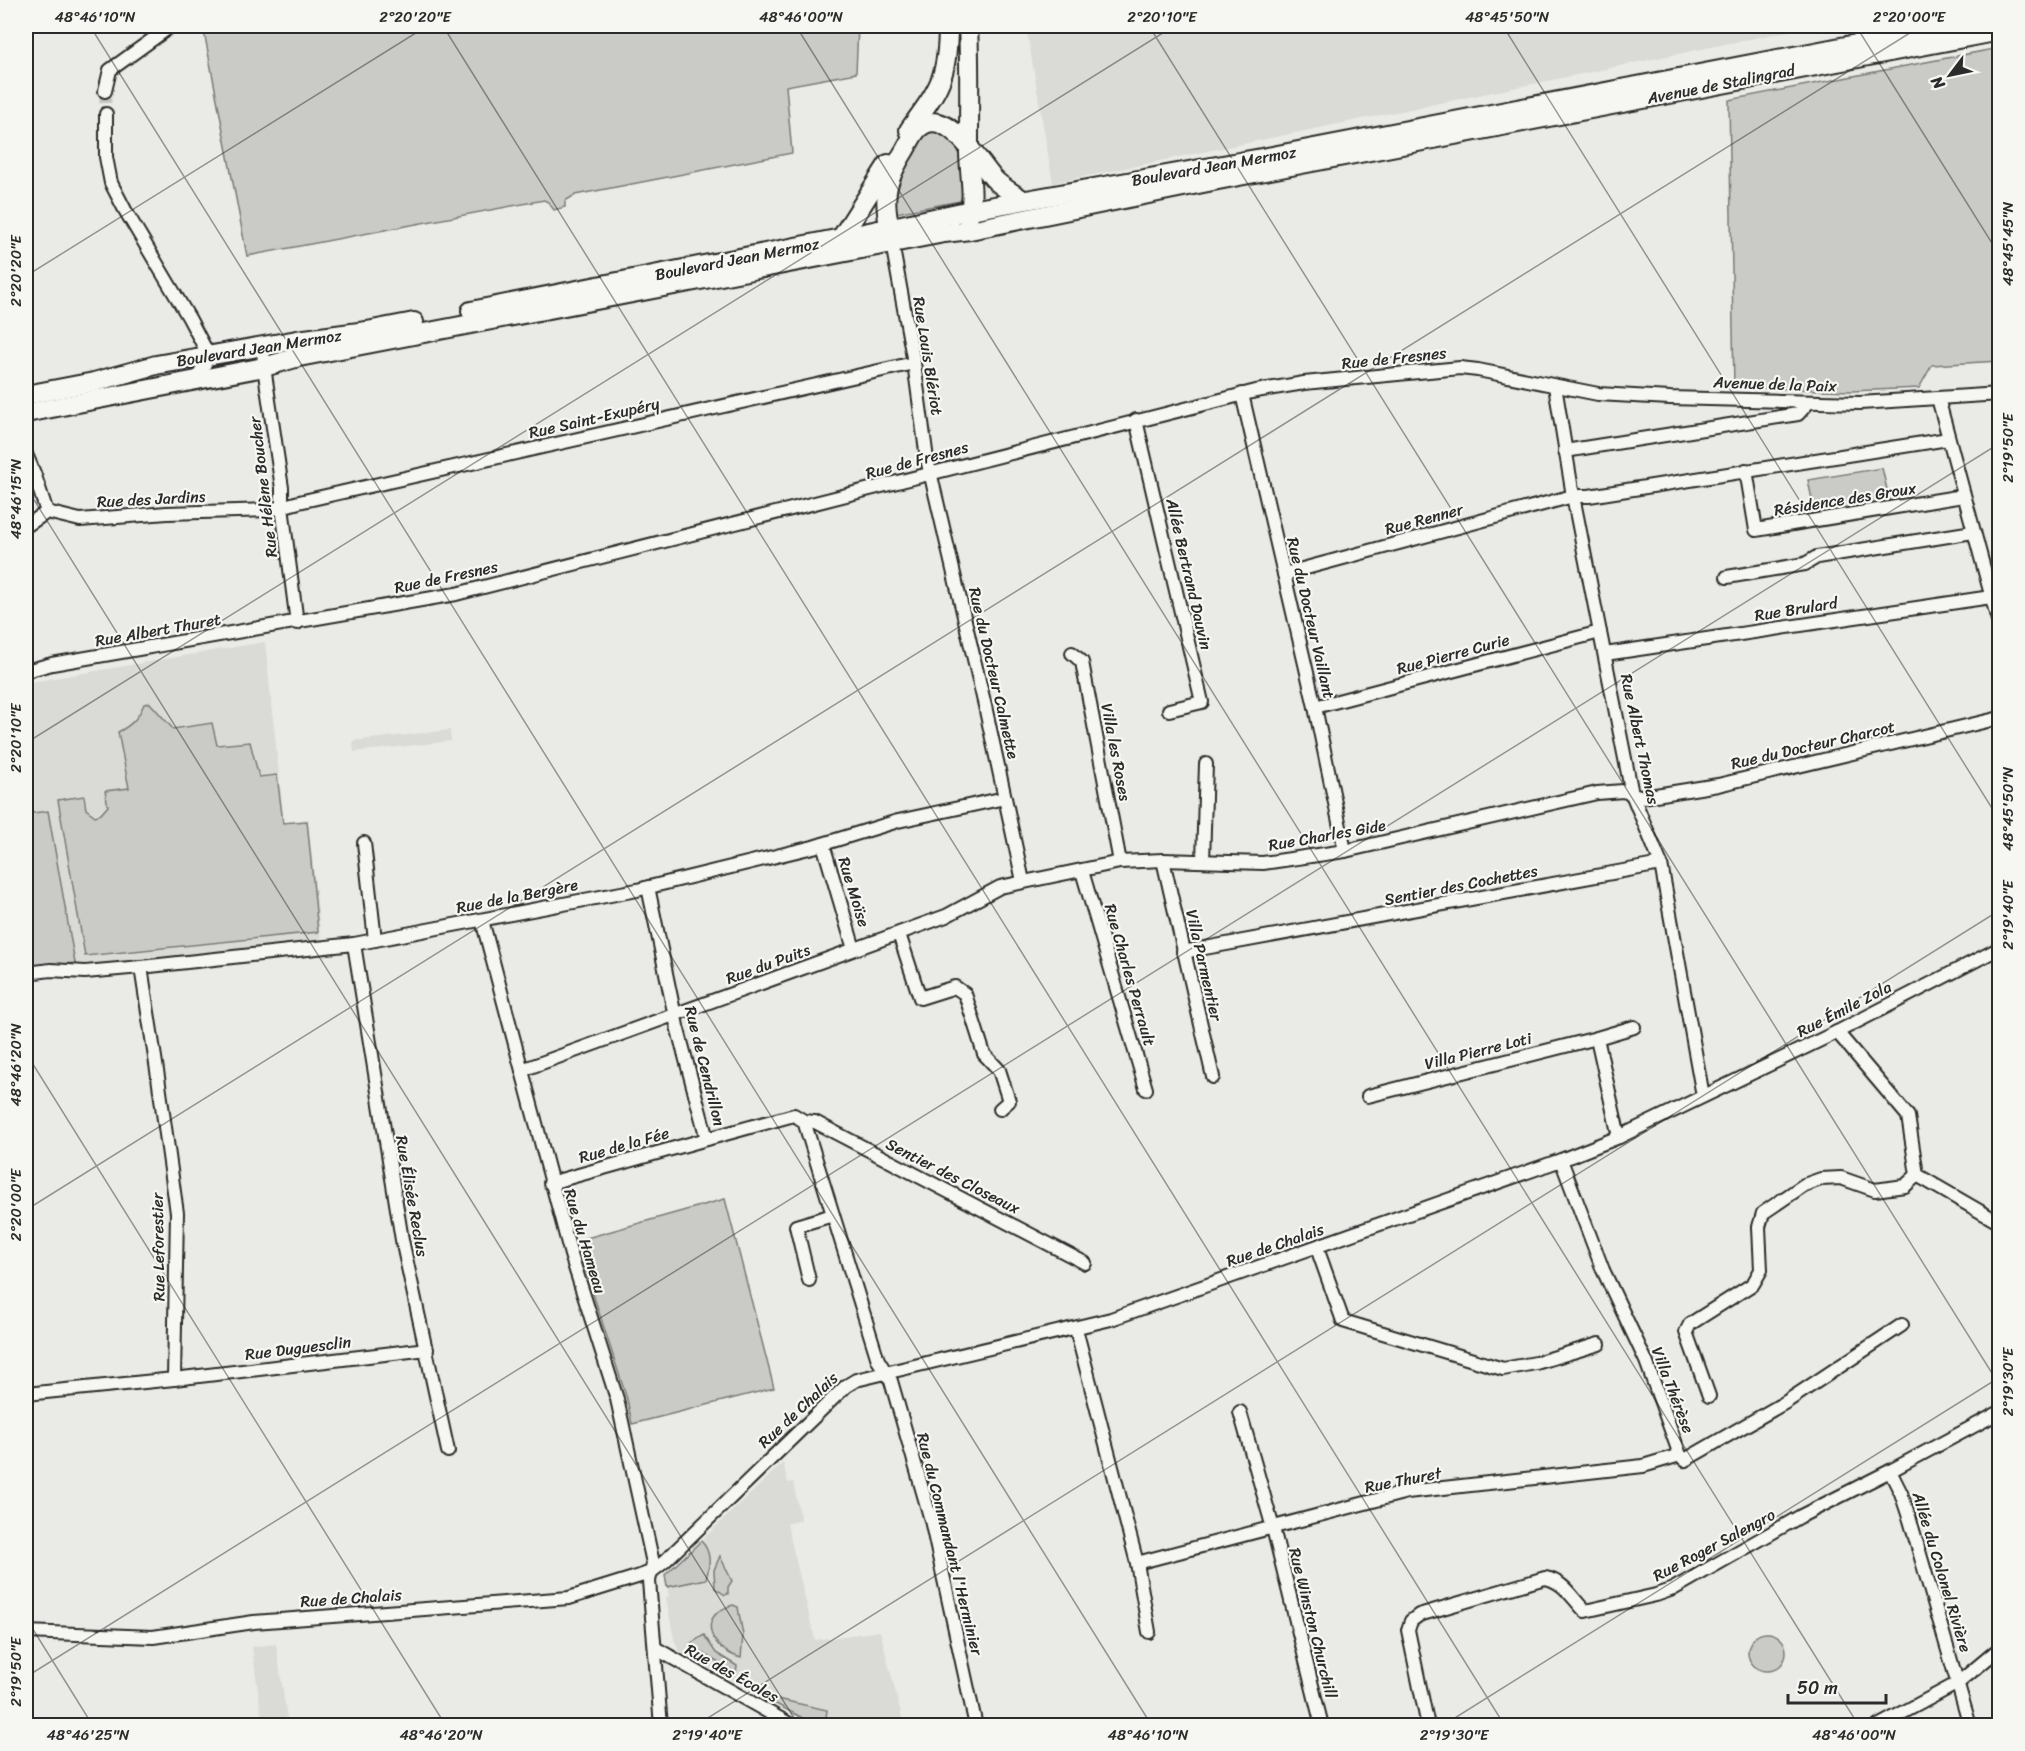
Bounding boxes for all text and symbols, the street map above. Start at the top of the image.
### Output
text: 48°46'10"N [55,4,136,30]
text: 2°20'20"E [379,4,452,30]
text: 48°46'00"N [759,4,844,30]
text: 2°20'10"E [1127,4,1198,30]
text: 48°45'50"N [1465,4,1550,30]
text: 2°20'00"E [1873,4,1947,30]
north arrow [1920,45,1980,105]
street label: Avenue de Stalingrad [1644,55,1799,113]
text: N [1922,70,1953,96]
street label: Boulevard Jean Mermoz [1129,137,1299,195]
text: 48°45'45"N [1995,201,2021,286]
street label: Boulevard Jean Mermoz [652,229,822,289]
text: 2°20'20"E [3,234,29,307]
street label: Rue Louis Blériot [904,295,952,417]
street label: Boulevard Jean Mermoz [174,321,344,375]
street label: Rue de Fresnes [1340,338,1448,378]
street label: Avenue de la Paix [1712,367,1838,401]
street label: Rue Saint-Exupéry [526,389,663,447]
text: 2°19'50"E [1995,412,2021,483]
street label: Rue Hélène Boucher [240,413,286,559]
street label: Rue de Fresnes [862,432,972,488]
text: 48°46'15"N [3,458,29,539]
street label: Résidence des Groux [1772,473,1919,525]
street label: Rue des Jardins [96,482,206,516]
street label: Allée Bertrand Dauvin [1157,494,1221,653]
street label: Rue Renner [1382,494,1468,543]
street label: Rue du Docteur Vaillant [1278,534,1344,702]
street label: Rue de Fresnes [392,552,501,602]
street label: Rue du Docteur Calmette [960,584,1028,762]
street label: Rue Brulard [1752,588,1841,630]
street label: Rue Albert Thuret [93,605,223,655]
street label: Rue Pierre Curie [1393,625,1513,683]
street label: Rue Albert Thomas [1612,671,1668,808]
street label: Villa les Roses [1092,701,1140,804]
text: 2°20'10"E [3,702,29,773]
street label: Rue du Docteur Charcot [1728,712,1898,778]
text: 48°45'50"N [1995,766,2021,851]
street label: Rue Charles Gide [1266,810,1388,860]
street label: Rue Moïse [830,853,878,931]
street label: Sentier des Cochettes [1382,856,1541,914]
street label: Rue de la Bergère [454,870,581,922]
text: 2°19'40"E [1995,878,2021,950]
street label: Rue Charles Perrault [1096,900,1164,1050]
street label: Villa Parmentier [1177,906,1231,1025]
street label: Rue du Puits [722,935,815,993]
street label: Rue Émile Zola [1791,973,1897,1045]
street label: Rue de Cendrillon [676,1003,734,1129]
text: 48°46'20"N [3,1023,29,1107]
street label: Villa Pierre Loti [1421,1024,1535,1078]
street label: Rue de la Fée [575,1118,673,1172]
street label: Sentier des Closeaux [881,1130,1026,1223]
street label: Rue Élisée Reclus [387,1133,437,1260]
text: 2°20'00"E [3,1167,29,1241]
street label: Rue du Hameau [555,1185,615,1297]
street label: Rue Leforestier [143,1191,173,1302]
street label: Rue de Chalais [1222,1215,1328,1275]
street label: Rue Duguesclin [243,1327,353,1369]
street label: Villa Thérèse [1643,1342,1703,1438]
text: 2°19'30"E [1995,1346,2021,1416]
street label: Rue de Chalais [751,1364,846,1455]
street label: Rue du Commandant l'Herminier [908,1430,992,1660]
street label: Rue Thuret [1362,1458,1444,1502]
street label: Allée du Colonel Rivière [1903,1487,1980,1656]
street label: Rue Roger Salengro [1647,1500,1781,1590]
street label: Rue Winston Churchill [1280,1545,1346,1702]
street label: Rue de Chalais [299,1580,403,1616]
street label: Rue des Écoles [680,1635,785,1711]
text: 2°19'50"E [3,1636,29,1707]
scale bar [1788,1667,1886,1705]
text: 50 m [1797,1672,1838,1704]
text: 48°46'25"N [47,1722,130,1748]
text: 48°46'20"N [399,1722,483,1748]
text: 2°19'40"E [672,1722,744,1748]
text: 48°46'10"N [1108,1722,1189,1748]
text: 2°19'30"E [1420,1722,1490,1748]
text: 48°46'00"N [1812,1722,1897,1748]

